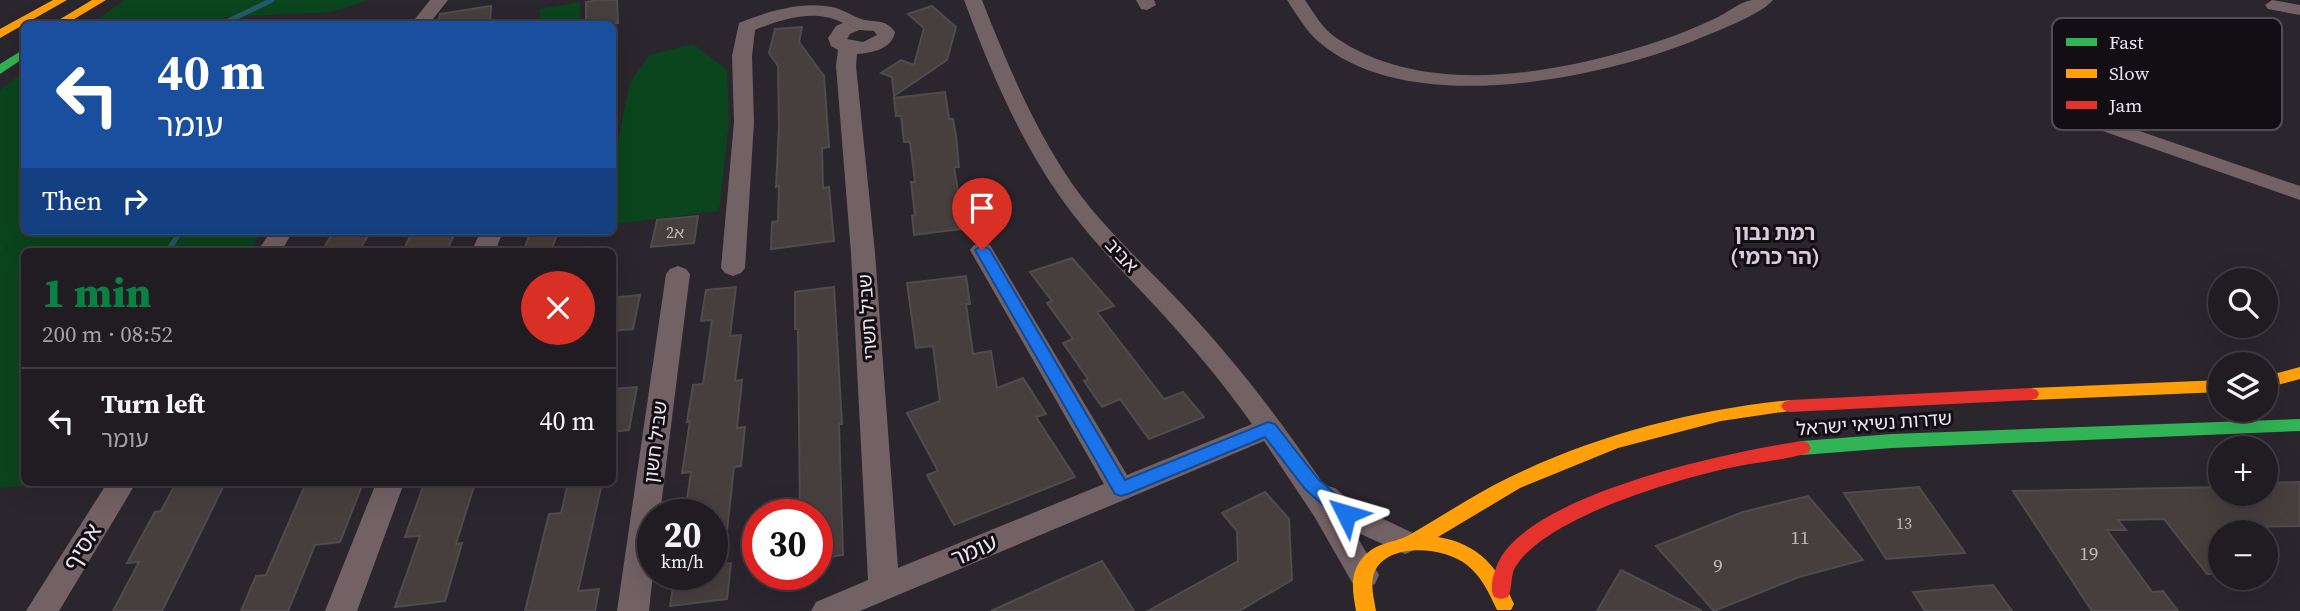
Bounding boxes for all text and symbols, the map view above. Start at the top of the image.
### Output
legend [2052,18,2282,130]
text: Fast [2109,29,2144,55]
text: 40 m [157,38,265,105]
icon: left [42,49,133,140]
text: Slow [2109,60,2150,86]
text: Jam [2108,92,2142,118]
text: עומר [157,103,223,147]
pin [952,178,1012,250]
icon: right [116,182,154,220]
text: Then [42,183,102,219]
icon: arrive [963,189,1001,227]
district label: רמת נבון (הר כרמי) [1730,218,1820,271]
house number: 2א [666,221,684,243]
street label: אביב [1099,232,1145,278]
text: 1 min [42,263,152,321]
map controls [2208,268,2278,590]
button: search [2208,268,2278,338]
button: close [521,271,595,345]
street label: שביל תשרי [851,273,883,361]
text: 200 m · 08:52 [42,318,173,350]
button: layers [2208,352,2278,422]
text: Turn left [101,386,205,422]
street label: שביל חשון [637,399,673,485]
icon: left [42,402,80,440]
text: 40 m [540,403,595,439]
street label: שדרות נשיאי ישראל [1795,405,1953,441]
text: עומר [101,423,149,455]
button: + [2208,436,2278,506]
position arrow [1309,477,1383,551]
speed limit sign: 30 [742,499,833,590]
text: 20 [664,511,701,559]
house number: 13 [1896,512,1912,534]
street label: אסיף [55,517,109,577]
button: − [2208,520,2278,590]
house number: 11 [1790,524,1810,550]
street label: עומר [946,526,1002,574]
house number: 19 [2079,540,2099,566]
text: km/h [661,549,704,574]
house number: 9 [1713,552,1723,578]

